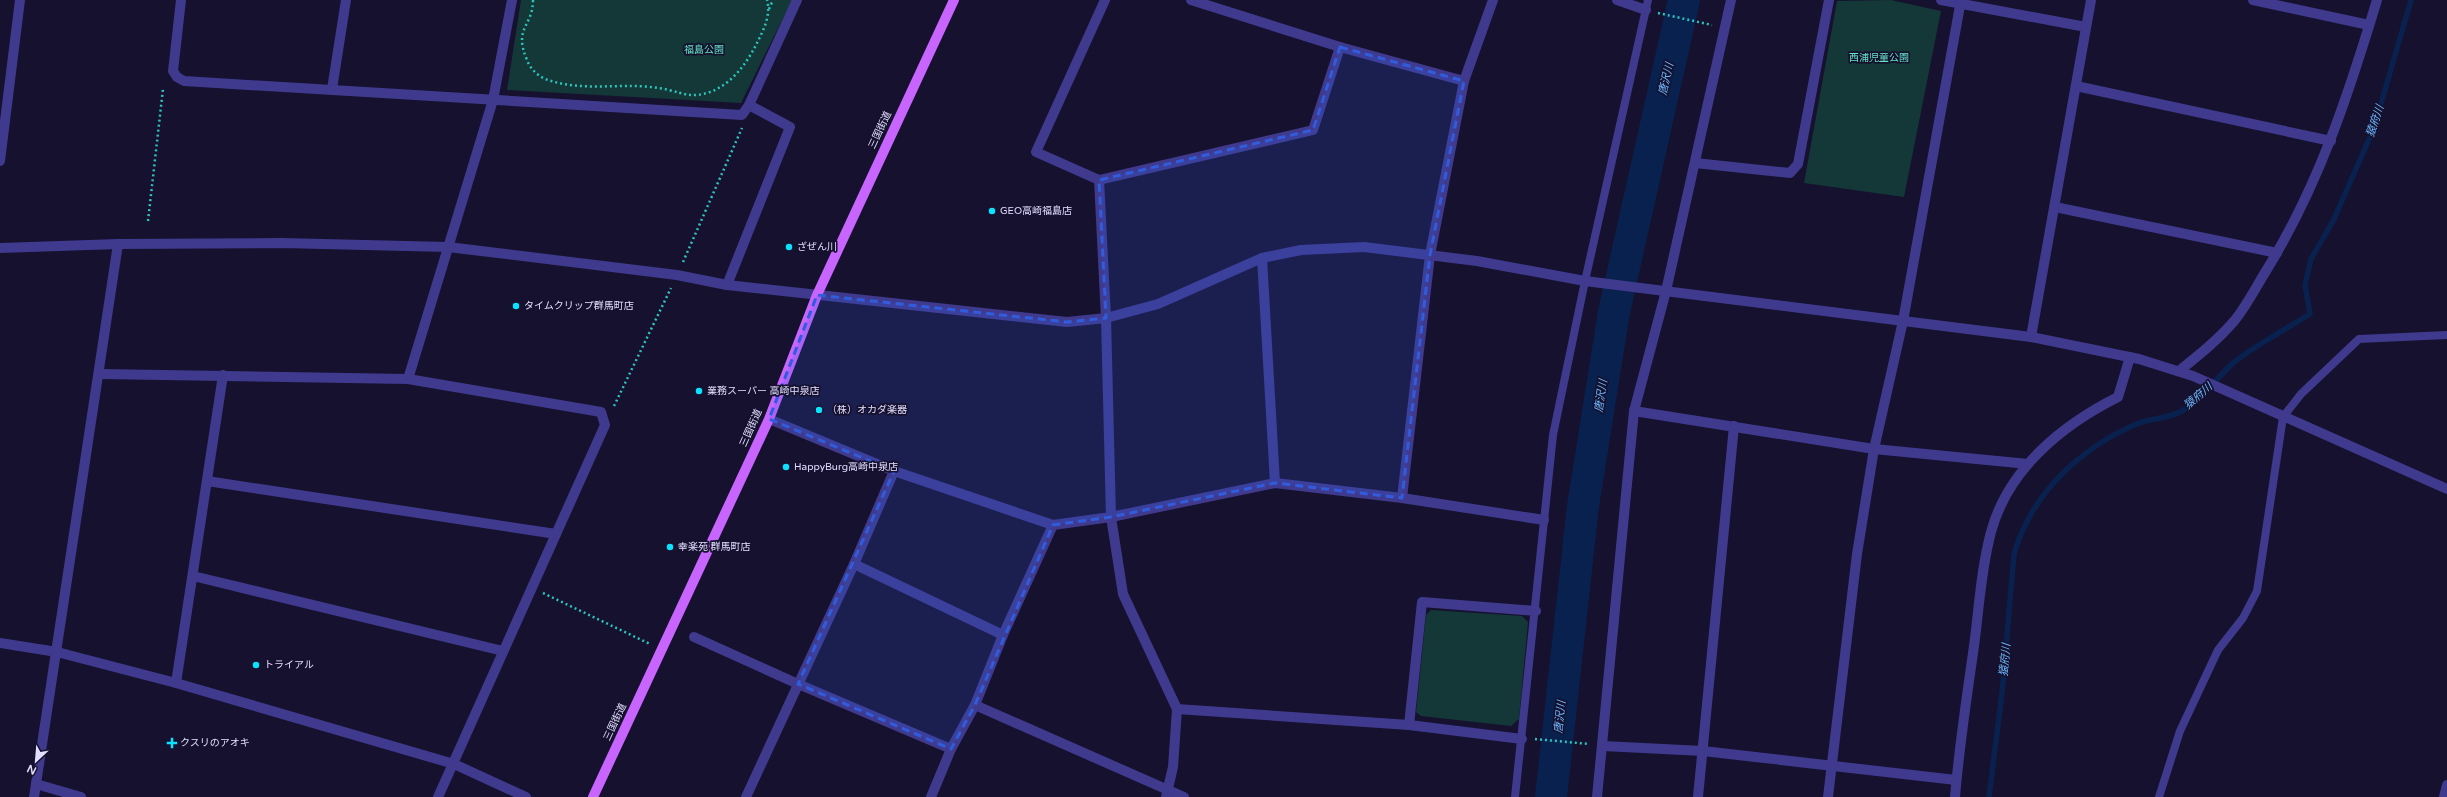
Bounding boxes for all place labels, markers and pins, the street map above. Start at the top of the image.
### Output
place label: GEO高崎福島店 [1000,205,1072,217]
marker: GEO高崎福島店 [987,206,997,216]
place label: ざぜん川 [797,241,837,253]
marker: ざぜん川 [784,242,794,252]
place label: タイムクリップ群馬町店 [524,300,634,312]
marker: タイムクリップ群馬町店 [511,301,521,311]
place label: 業務スーパー 高崎中泉店 [707,385,820,397]
marker: 業務スーパー 高崎中泉店 [694,386,704,396]
place label: （株）オカダ楽器 [827,404,907,416]
marker: （株）オカダ楽器 [814,405,824,415]
place label: HappyBurg高崎中泉店 [794,461,898,473]
marker: HappyBurg高崎中泉店 [781,462,791,472]
place label: 幸楽苑 群馬町店 [678,541,751,553]
marker: 幸楽苑 群馬町店 [665,542,675,552]
place label: トライアル [264,659,314,671]
marker: トライアル [251,660,261,670]
place label: クスリのアオキ [180,737,250,749]
marker: クスリのアオキ [167,738,177,748]

